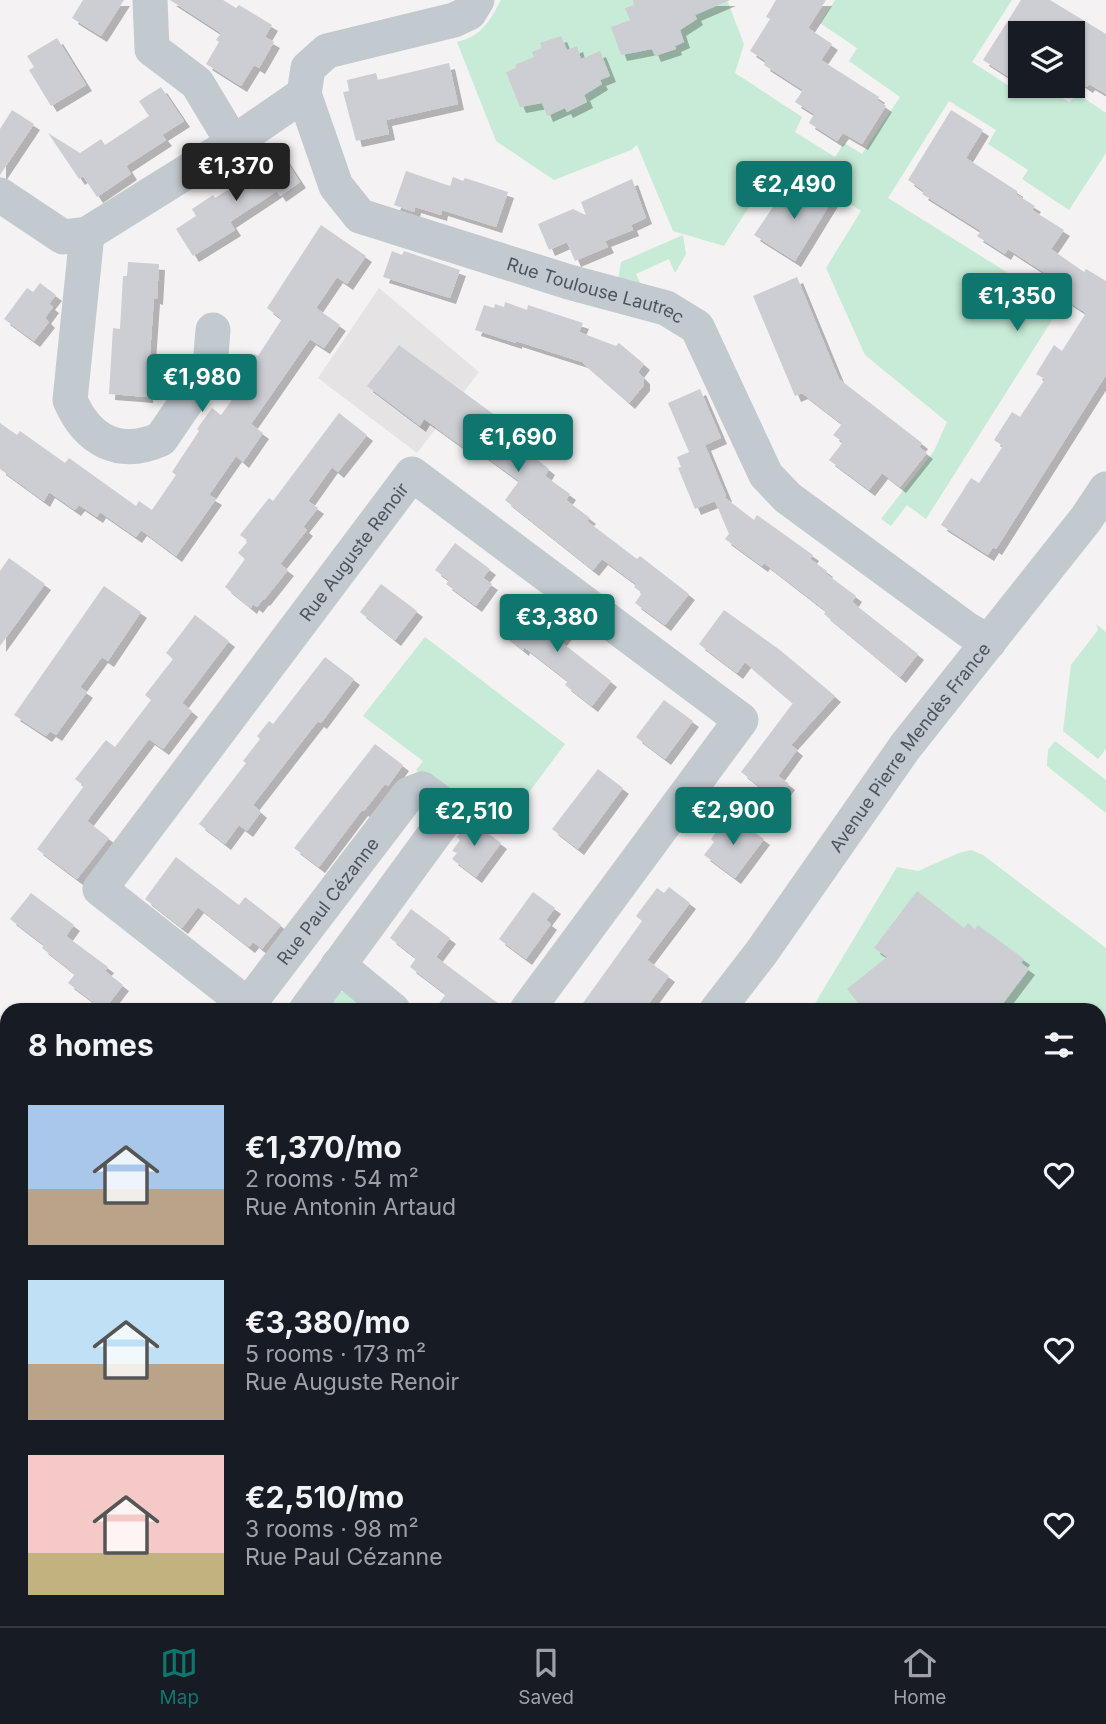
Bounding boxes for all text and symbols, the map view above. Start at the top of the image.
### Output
map controls [1008,21,1085,98]
button: layers [1008,21,1085,98]
pin: €1,370 [179,144,293,203]
text: €1,370 [198,152,274,180]
pin: €2,490 [737,162,851,221]
text: €2,490 [752,170,836,198]
street label: Rue Toulouse Lautrec [505,253,688,327]
pin: €1,350 [960,274,1074,333]
text: €1,350 [978,282,1056,310]
pin: €1,980 [145,354,259,414]
text: €1,980 [163,363,241,391]
pin: €1,690 [461,414,575,474]
text: €1,690 [479,423,557,451]
street label: Rue Auguste Renoir [295,478,413,625]
pin: €3,380 [500,594,614,654]
text: €3,380 [516,603,598,631]
street label: Avenue Pierre Mendès France [825,638,994,856]
pin: €2,510 [417,788,531,848]
pin: €2,900 [676,788,790,847]
text: €2,900 [691,796,775,824]
text: €2,510 [435,797,513,825]
street label: Rue Paul Cézanne [272,833,383,969]
icon: filters [1040,1026,1078,1064]
text: 8 homes [28,1027,154,1063]
text: €1,370/mo [245,1129,402,1165]
icon: home [84,1133,168,1217]
icon: heart [1040,1156,1078,1194]
text: 2 rooms · 54 m² [245,1165,419,1193]
text: Rue Antonin Artaud [245,1193,456,1221]
text: €3,380/mo [245,1304,410,1340]
icon: home [84,1308,168,1392]
icon: heart [1040,1331,1078,1369]
text: 5 rooms · 173 m² [245,1340,426,1368]
text: Rue Auguste Renoir [245,1368,459,1396]
text: €2,510/mo [245,1479,404,1515]
icon: home [84,1483,168,1567]
icon: heart [1040,1506,1078,1544]
text: 3 rooms · 98 m² [245,1515,419,1543]
text: Rue Paul Cézanne [245,1543,443,1571]
tab: Map [160,1644,199,1709]
tab: Saved [518,1644,574,1709]
tab: Home [893,1644,946,1709]

